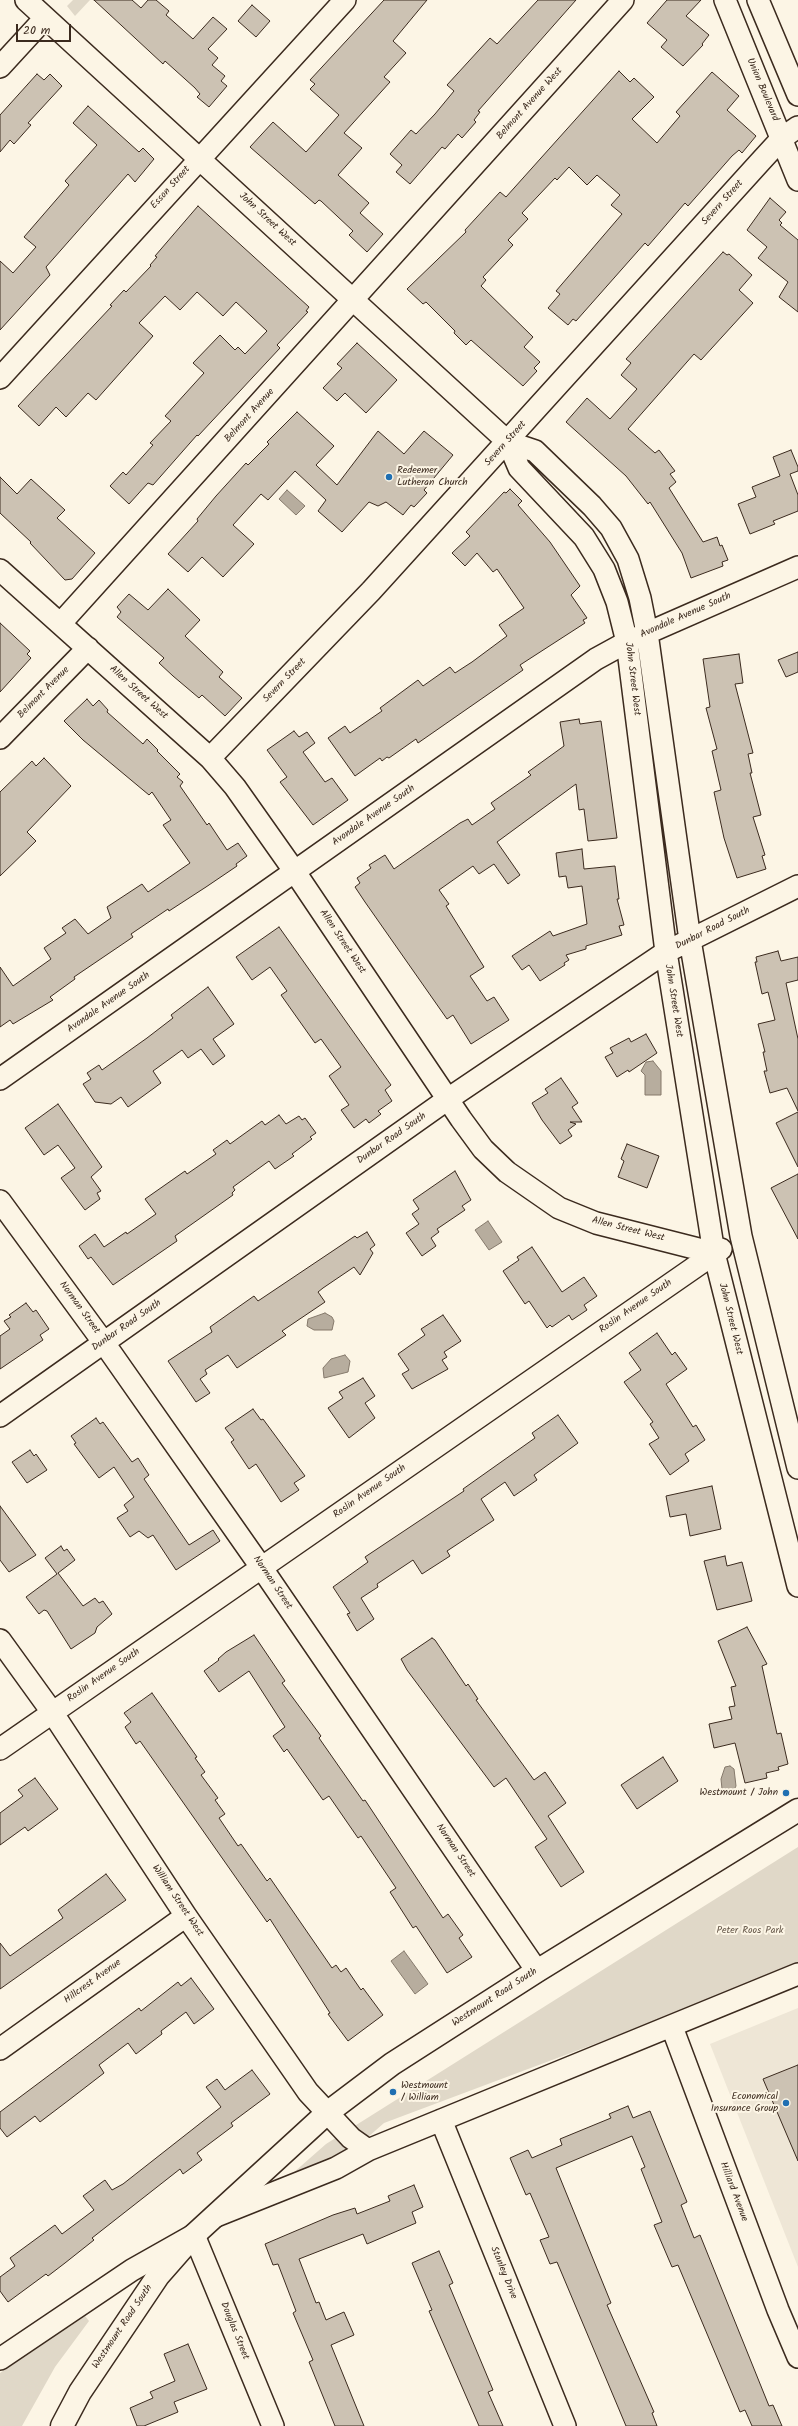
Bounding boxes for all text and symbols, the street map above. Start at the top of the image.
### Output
scale bar [18,16,73,42]
text: 20 m [23,21,50,40]
street label: Union Boulevard [743,57,781,123]
street label: Belmont Avenue West [494,65,566,143]
street label: Esson Street [149,164,193,212]
street label: Severn Street [700,178,746,228]
street label: John Street West [236,190,298,250]
street label: Belmont Avenue [223,387,277,445]
street label: Severn Street [483,419,529,469]
place label: Redeemer Lutheran Church [397,465,468,488]
marker: Redeemer Lutheran Church [384,472,394,482]
street label: Avondale Avenue South [639,591,733,641]
street label: John Street West [622,642,642,716]
street label: Severn Street [261,656,309,706]
street label: Allen Street West [106,664,170,722]
street label: Belmont Avenue [16,665,72,721]
street label: Avondale Avenue South [330,783,418,849]
street label: Dunbar Road South [674,905,752,953]
street label: Allen Street West [316,908,368,976]
street label: John Street West [661,964,685,1038]
street label: Avondale Avenue South [65,970,153,1036]
street label: Dunbar Road South [355,1111,429,1167]
street label: Allen Street West [590,1215,666,1245]
street label: Roslin Avenue South [597,1277,675,1337]
street label: Norman Street [56,1279,102,1337]
street label: John Street West [715,1282,745,1356]
street label: Dunbar Road South [90,1298,164,1354]
street label: Roslin Avenue South [331,1462,409,1522]
street label: Norman Street [250,1554,294,1612]
street label: Roslin Avenue South [65,1646,143,1706]
place label: Westmount / John [700,1787,778,1799]
marker: Westmount / John [781,1788,791,1798]
street label: Norman Street [433,1822,477,1880]
street label: William Street West [149,1863,205,1939]
park label: Peter Roos Park [717,1925,783,1937]
street label: Hillcrest Avenue [62,1957,124,2007]
street label: Westmount Road South [450,1966,540,2030]
place label: Westmount / William [401,2080,448,2104]
marker: Westmount / William [388,2087,398,2097]
place label: Economical Insurance Group [711,2091,778,2114]
marker: Economical Insurance Group [781,2098,791,2108]
street label: Hilliard Avenue [716,2161,750,2223]
street label: Stanley Drive [487,2245,519,2301]
street label: Westmount Road South [90,2283,156,2371]
street label: Douglas Street [217,2300,251,2362]

